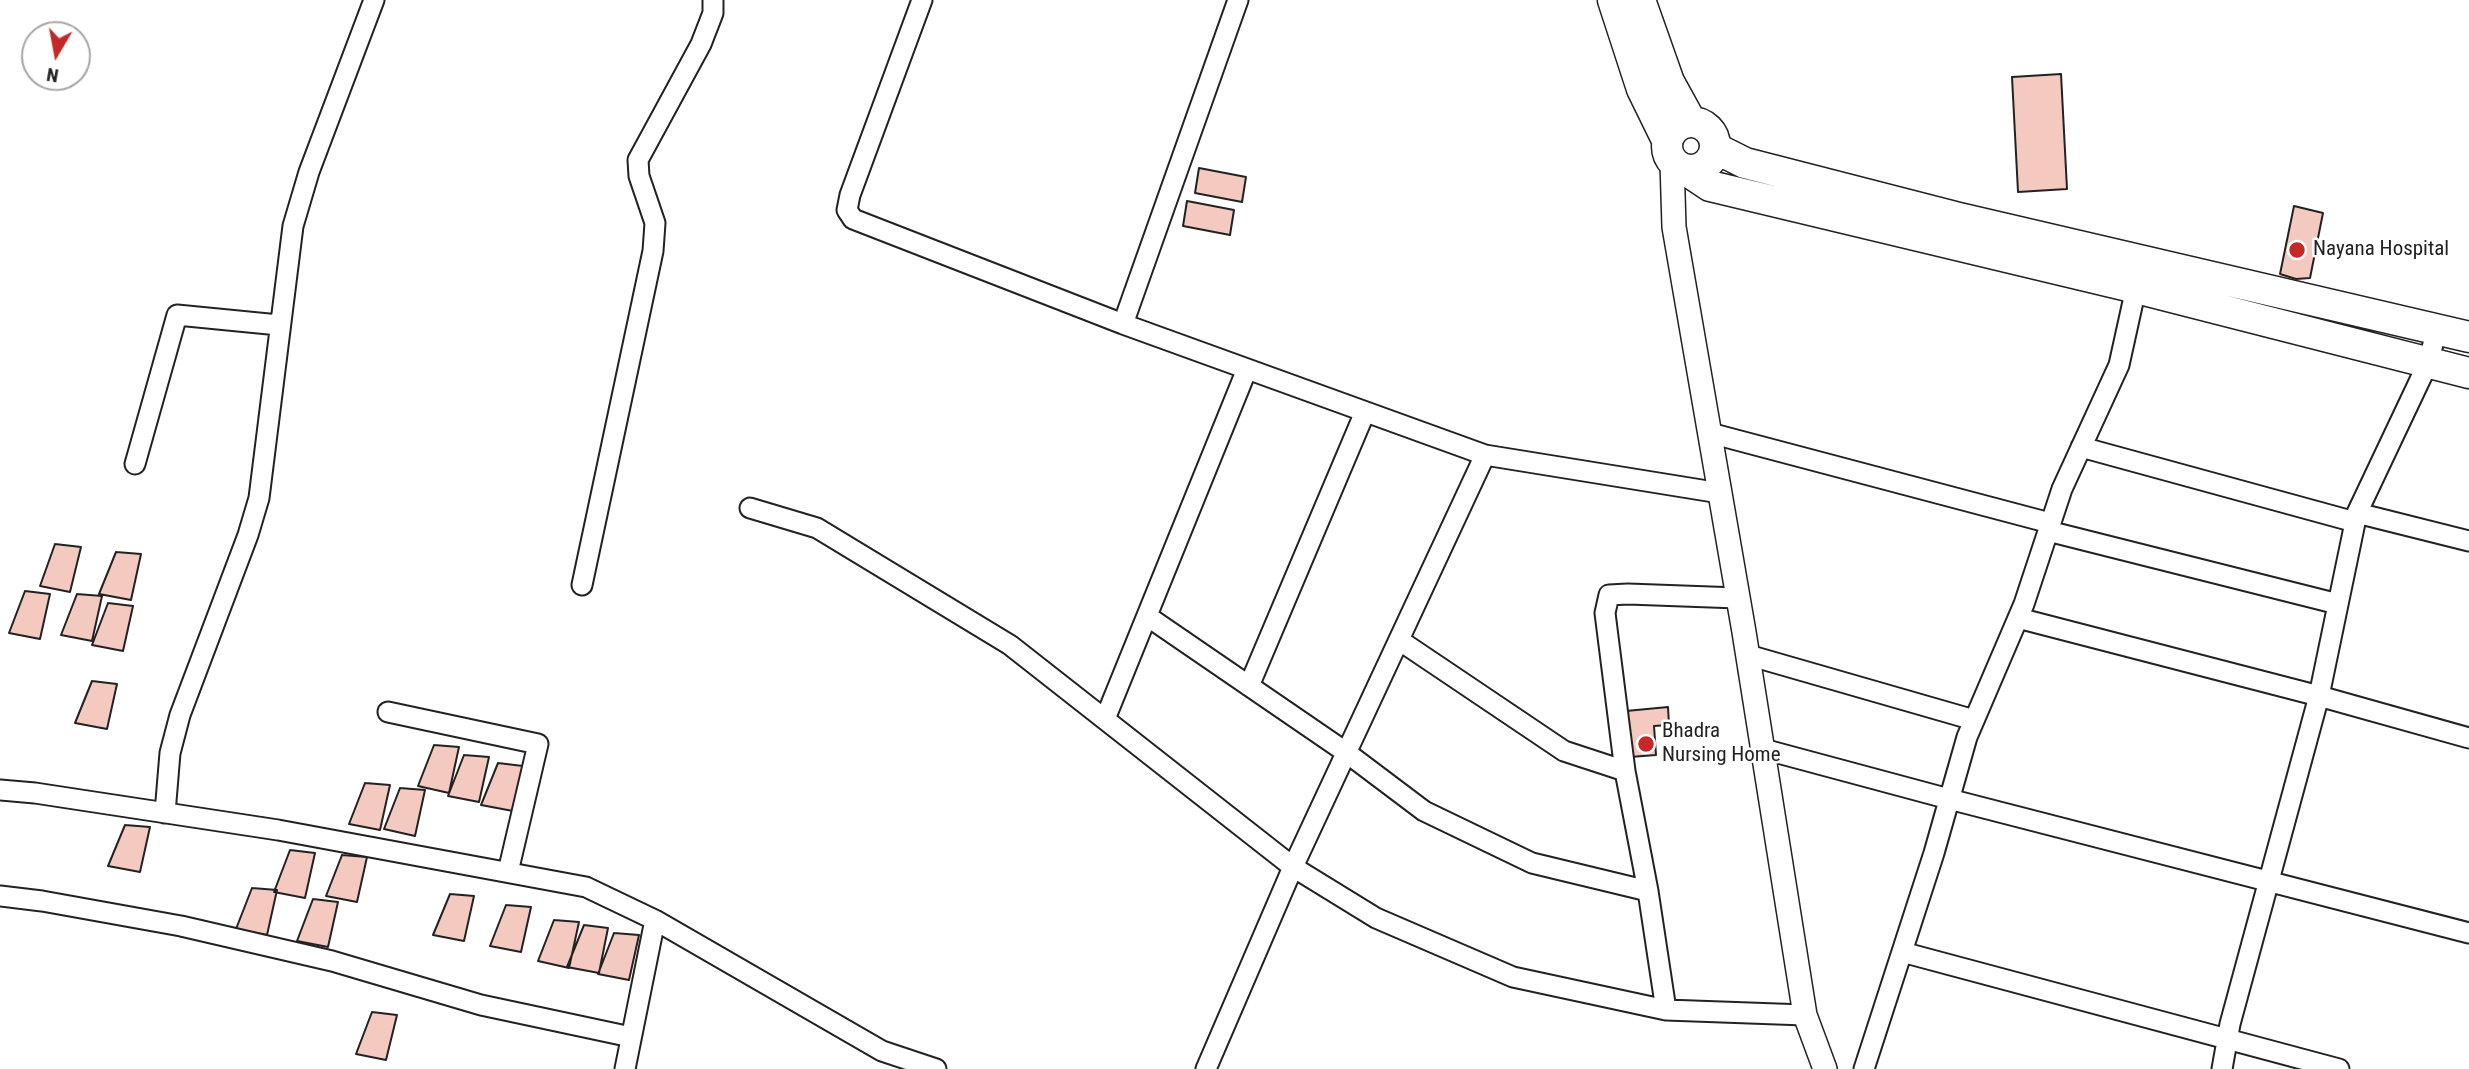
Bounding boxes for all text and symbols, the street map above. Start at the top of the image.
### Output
north arrow [21,21,91,91]
text: N [45,63,60,88]
place label: Nayana Hospital [2313,237,2449,263]
marker: Nayana Hospital [2287,240,2307,260]
place label: Bhadra Nursing Home [1662,719,1781,769]
marker: Bhadra Nursing Home [1636,734,1656,754]

